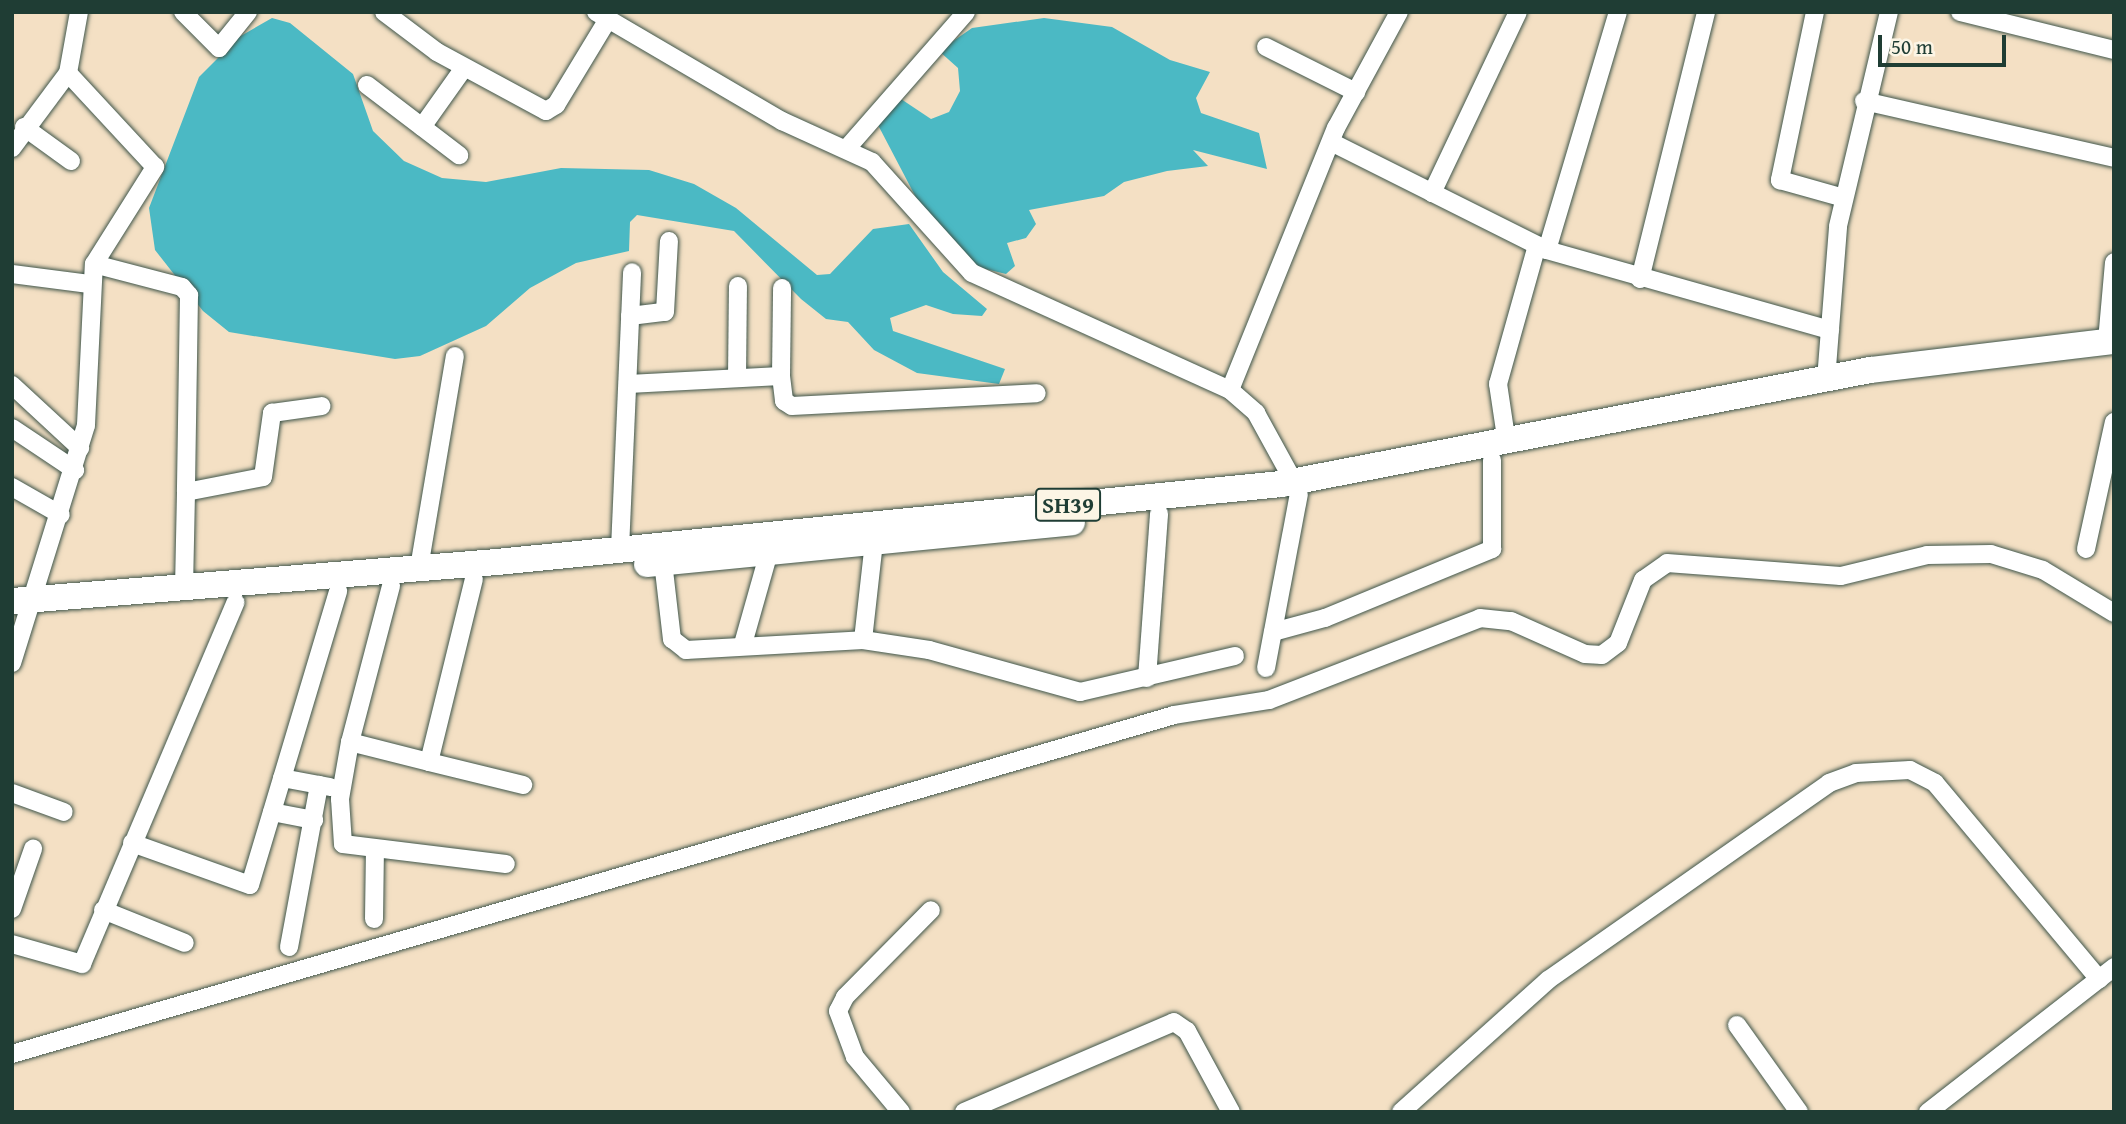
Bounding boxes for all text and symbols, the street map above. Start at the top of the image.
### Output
scale bar [1881,21,2009,65]
text: 50 m [1891,31,1933,62]
road number: SH39 [1035,485,1101,524]

